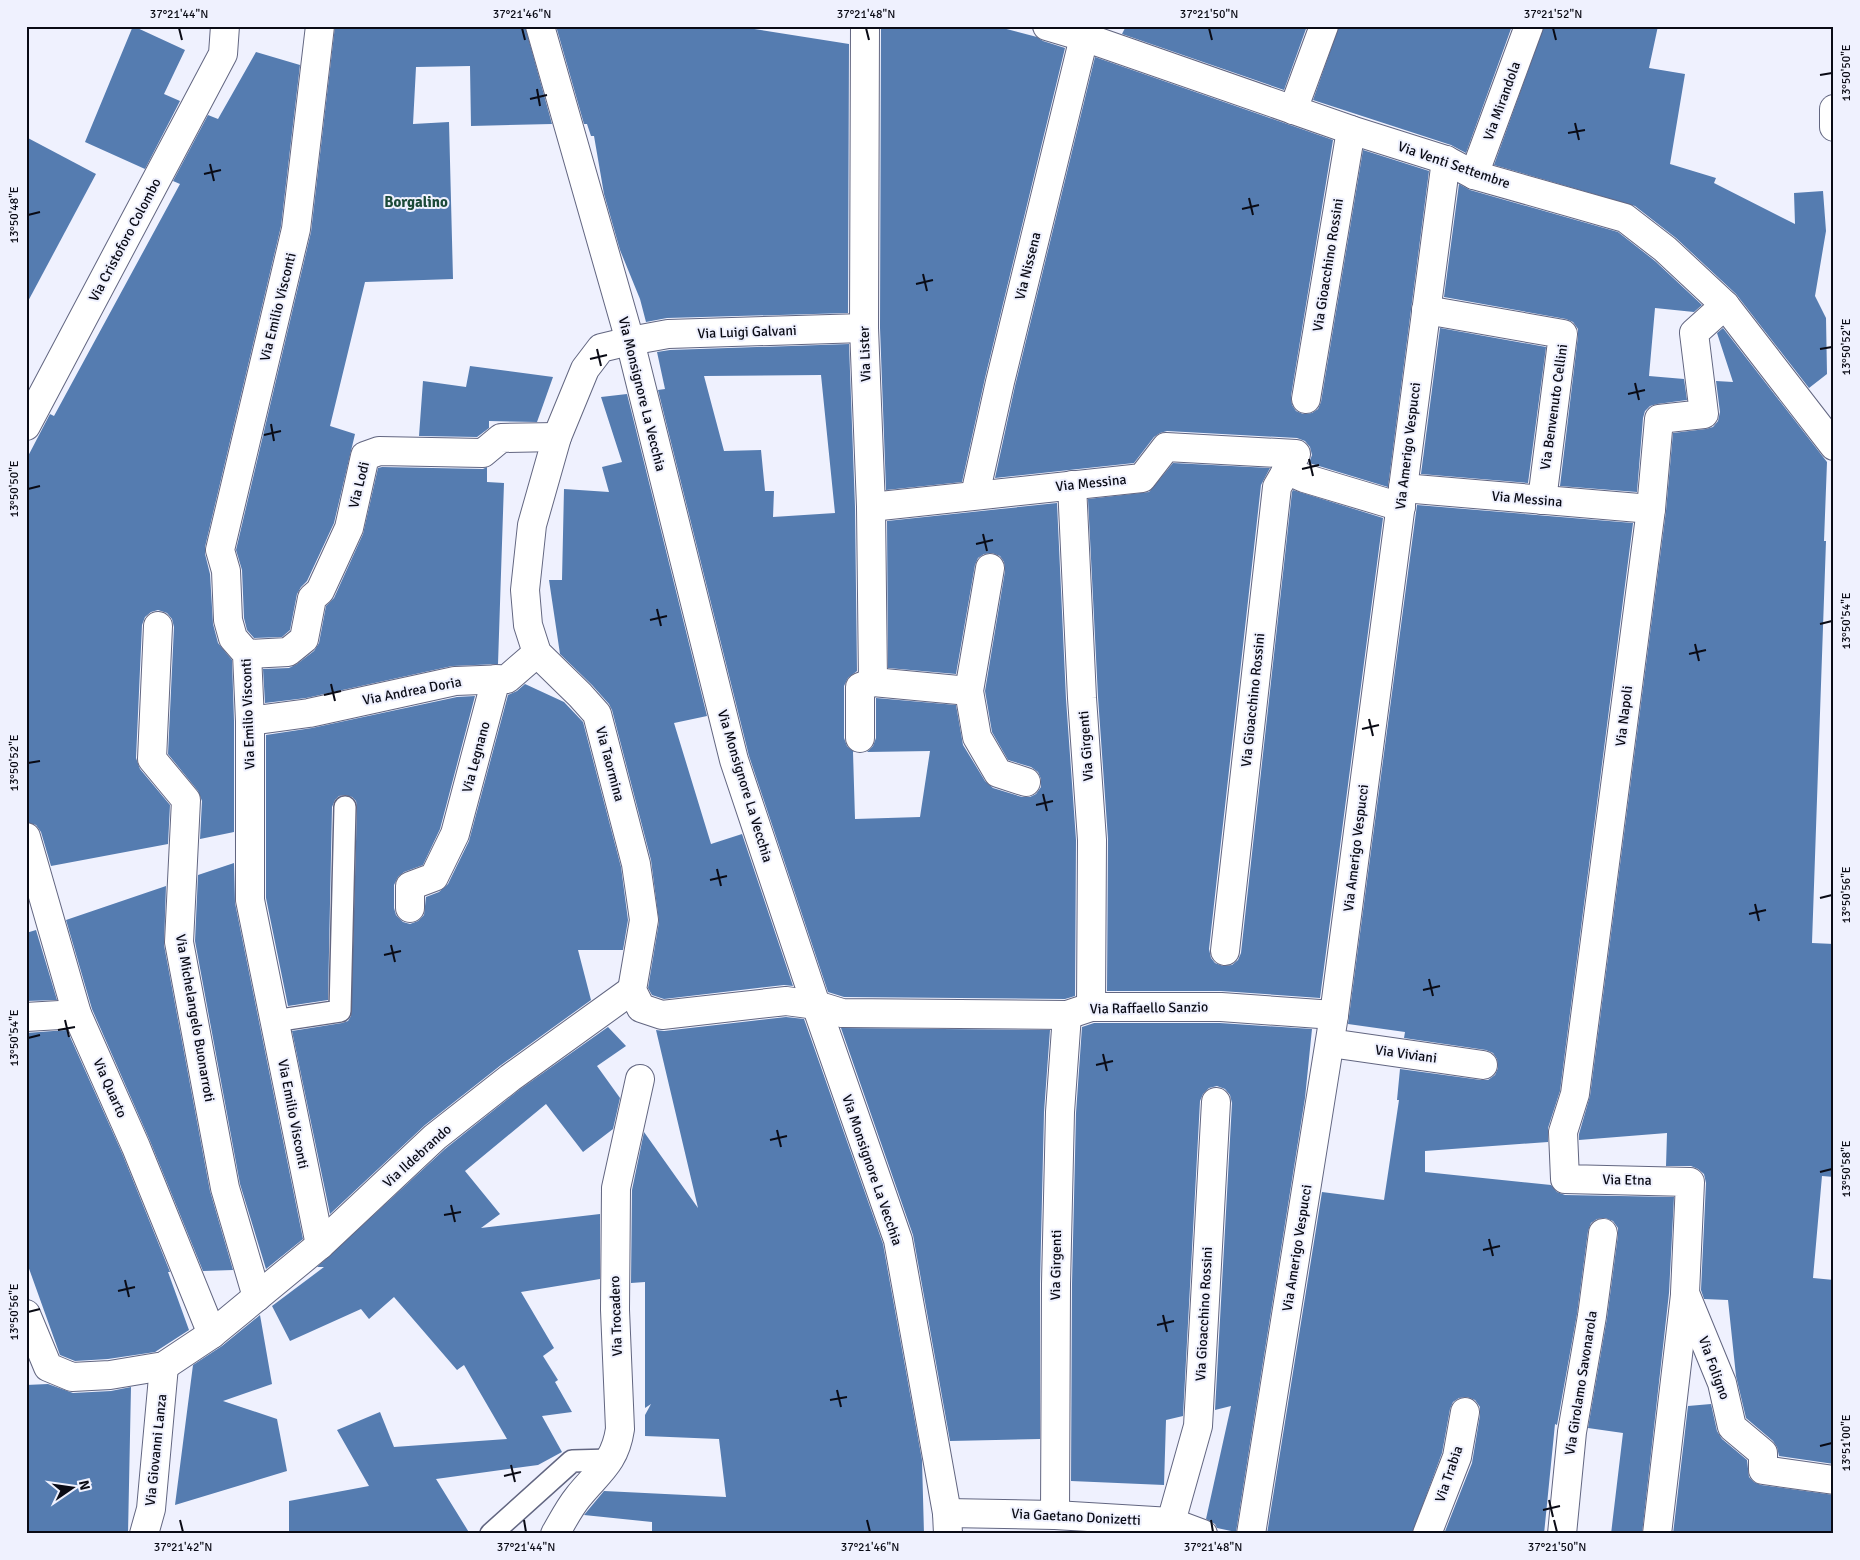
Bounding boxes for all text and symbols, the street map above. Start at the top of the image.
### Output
text: 37°21'44"N [150,7,208,22]
text: 37°21'46"N [493,7,551,22]
text: 37°21'48"N [837,7,895,22]
text: 37°21'50"N [1180,7,1238,22]
text: 37°21'52"N [1524,7,1582,22]
text: 13°50'50"E [1839,44,1854,102]
street label: Via Mirandola [1480,59,1524,143]
street label: Via Venti Settembre [1396,138,1512,192]
street label: Via Cristoforo Colombo [85,175,165,305]
text: 13°50'48"E [7,186,22,244]
district label: Borgalino [384,193,448,211]
street label: Via Gioacchino Rossini [1309,197,1347,333]
street label: Via Nissena [1011,230,1045,302]
street label: Via Emilio Visconti [256,251,300,363]
street label: Via Monsignore La Vecchia [615,315,669,473]
text: 13°50'52"E [1839,318,1854,376]
street label: Via Luigi Galvani [697,322,797,342]
street label: Via Lister [856,325,874,382]
street label: Via Benvenuto Cellini [1537,343,1571,471]
street label: Via Amerigo Vespucci [1392,381,1424,511]
text: 13°50'50"E [7,460,22,518]
street label: Via Lodi [345,460,373,510]
street label: Via Messina [1055,471,1127,495]
street label: Via Messina [1491,487,1563,511]
text: 13°50'54"E [1839,592,1854,650]
street label: Via Gioacchino Rossini [1238,632,1268,768]
street label: Via Emilio Visconti [238,658,258,770]
street label: Via Andrea Doria [361,673,463,709]
street label: Via Napoli [1612,685,1636,747]
street label: Via Monsignore La Vecchia [714,708,776,864]
street label: Via Girgenti [1075,710,1097,782]
street label: Via Legnano [458,720,494,794]
street label: Via Taormina [592,725,628,803]
text: 13°50'52"E [7,734,22,792]
street label: Via Amerigo Vespucci [1340,783,1372,913]
text: 13°50'56"E [1839,866,1854,924]
street label: Via Michelangelo Buonarroti [172,933,218,1103]
street label: Via Raffaello Sanzio [1090,998,1208,1018]
text: 13°50'54"E [7,1009,22,1067]
street label: Via Viviani [1374,1041,1438,1067]
street label: Via Quarto [89,1056,131,1120]
street label: Via Emilio Visconti [274,1058,312,1170]
street label: Via Monsignore La Vecchia [838,1092,906,1248]
street label: Via Ildebrando [379,1121,455,1191]
text: 13°50'58"E [1839,1140,1854,1198]
street label: Via Etna [1602,1171,1652,1189]
street label: Via Amerigo Vespucci [1279,1183,1315,1313]
street label: Via Girgenti [1047,1230,1065,1300]
street label: Via Gioacchino Rossini [1192,1246,1216,1382]
street label: Via Trocadero [606,1275,626,1357]
text: 13°50'56"E [7,1283,22,1341]
street label: Via Girolamo Savonarola [1561,1310,1601,1456]
street label: Via Foligno [1695,1334,1733,1402]
street label: Via Giovanni Lanza [142,1393,170,1507]
text: 13°51'00"E [1839,1414,1854,1472]
street label: Via Trabia [1431,1444,1467,1504]
north arrow [48,1462,98,1512]
text: N [75,1479,94,1492]
street label: Via Gaetano Donizetti [1011,1505,1141,1529]
text: 37°21'42"N [154,1540,212,1555]
text: 37°21'44"N [497,1540,555,1555]
text: 37°21'46"N [841,1540,899,1555]
text: 37°21'48"N [1184,1540,1242,1555]
text: 37°21'50"N [1528,1540,1586,1555]

